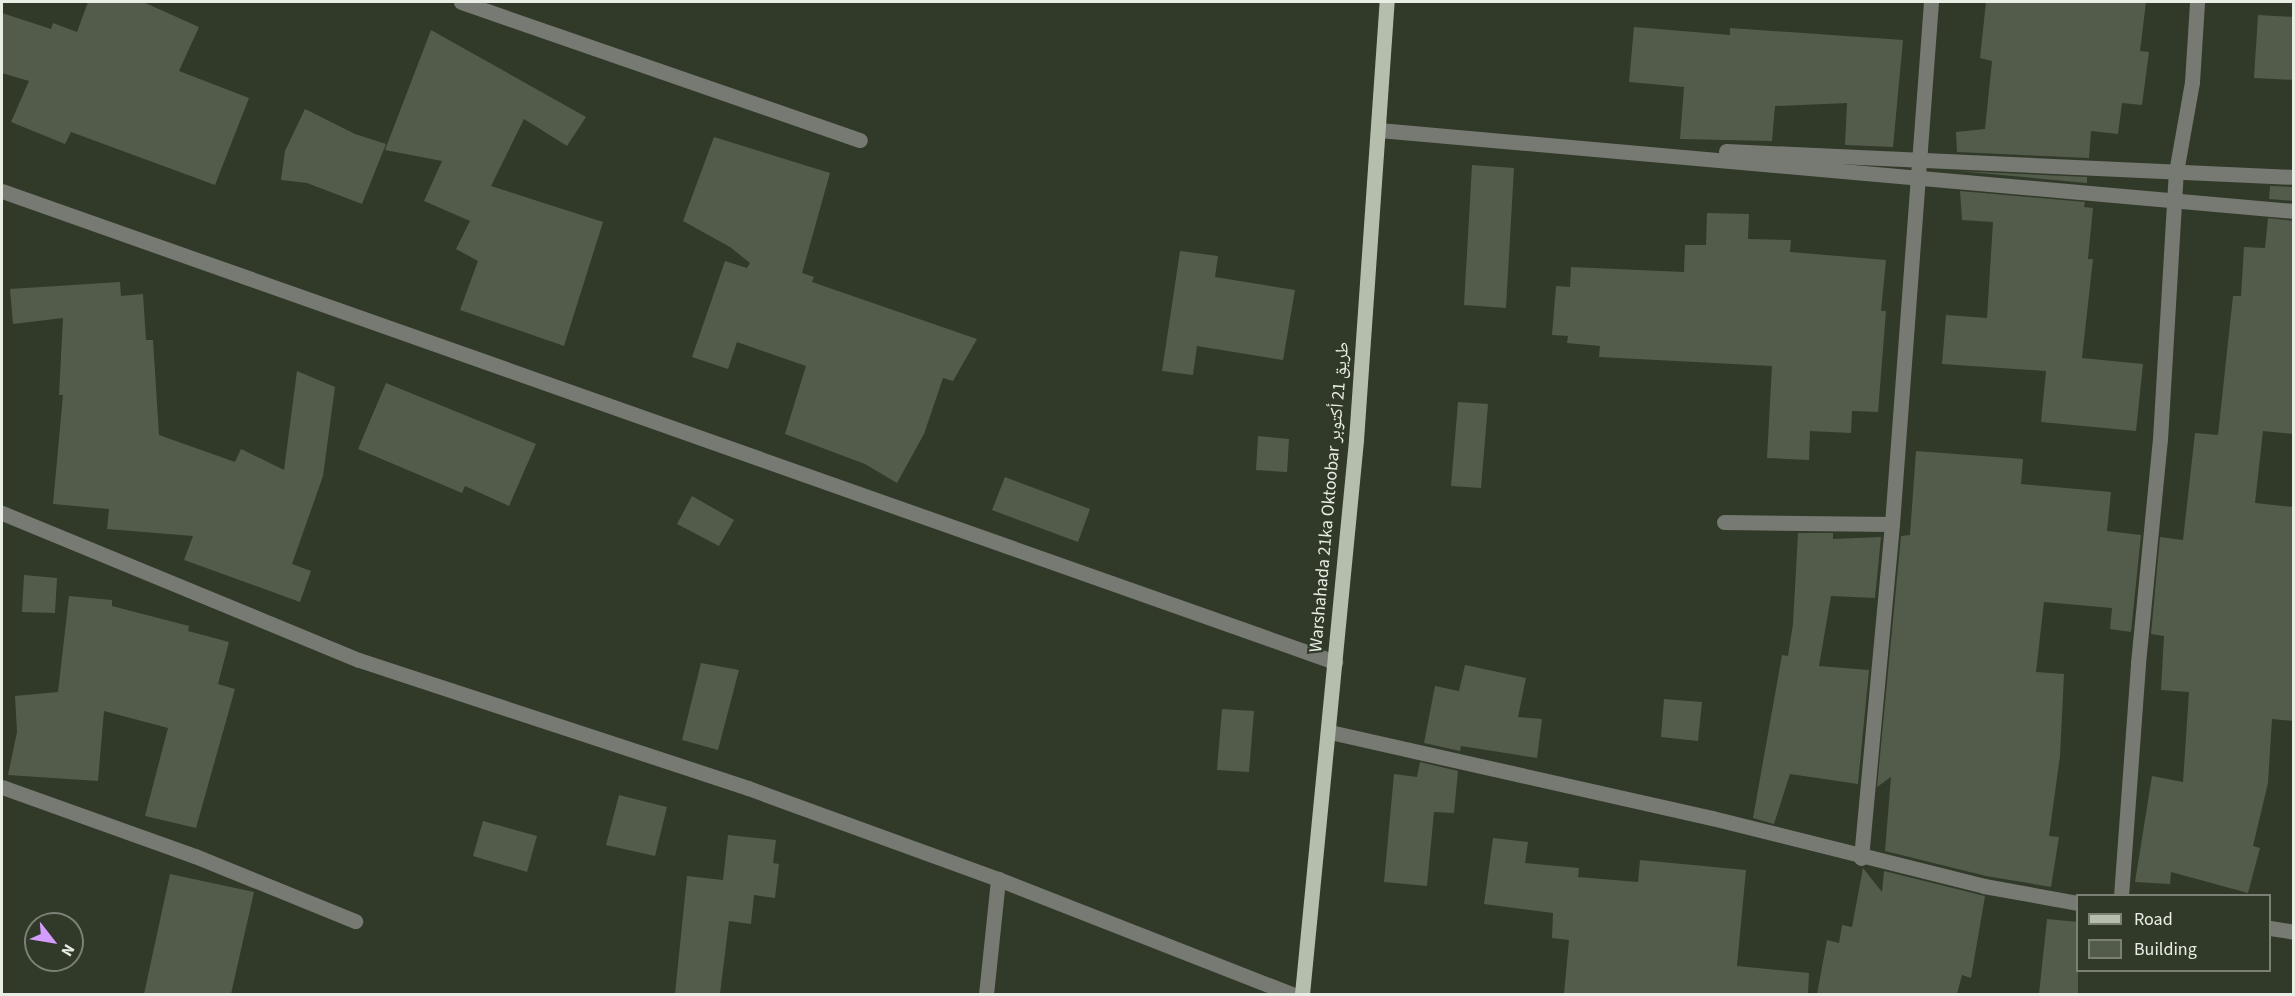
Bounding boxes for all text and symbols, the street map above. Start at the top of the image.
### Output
street label: Warshahada 21ka Oktoobar طريق 21 أكتوبر [1306,341,1354,653]
legend [2076,894,2271,972]
text: Road [2134,907,2173,932]
north arrow [24,912,84,972]
text: Building [2134,937,2197,962]
text: N [56,940,80,960]

